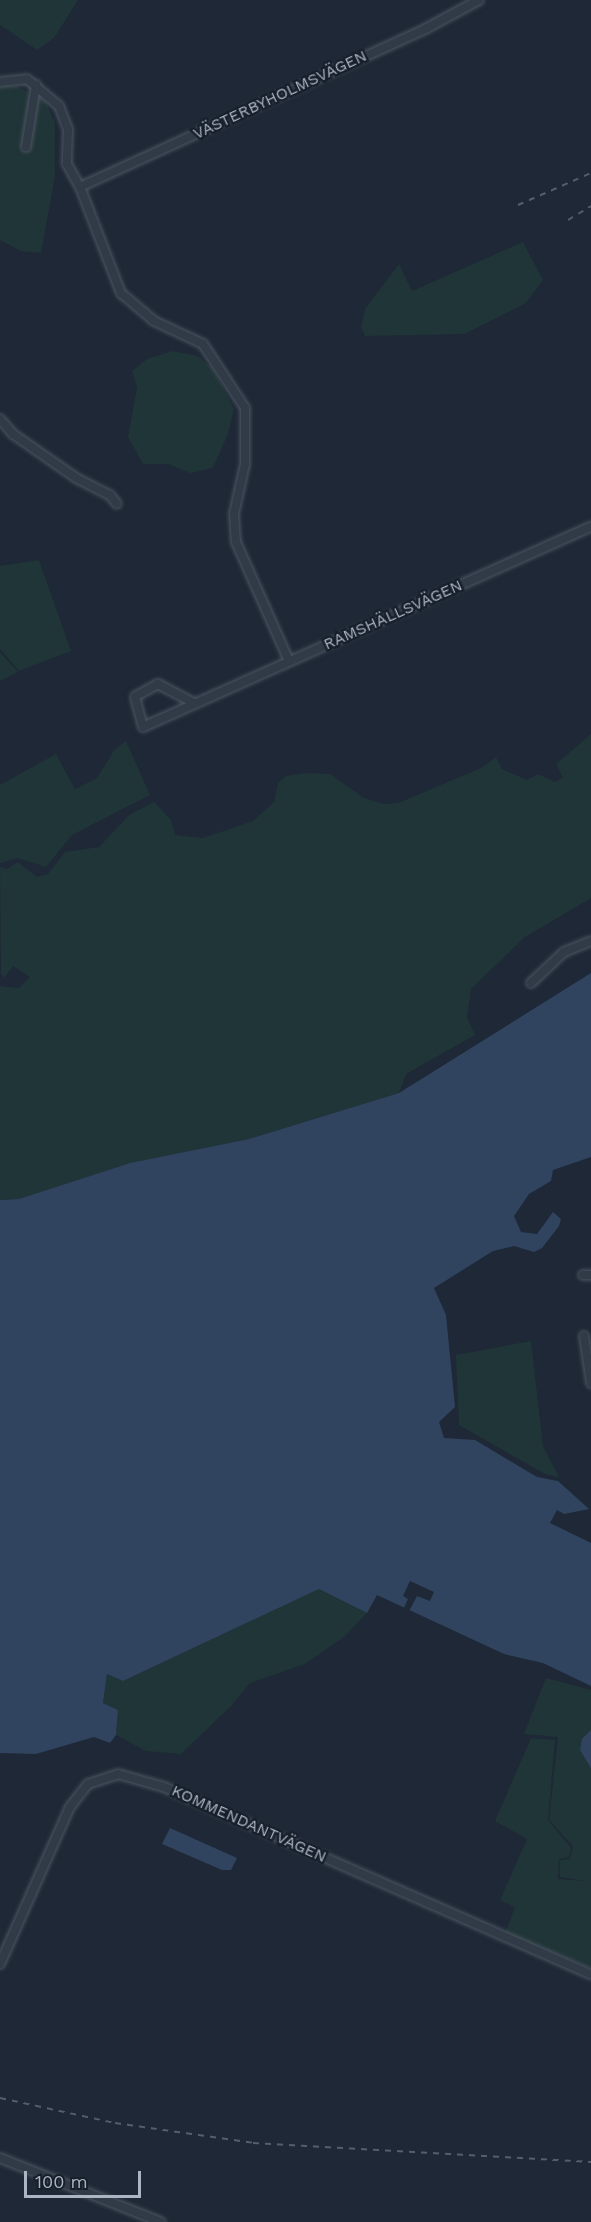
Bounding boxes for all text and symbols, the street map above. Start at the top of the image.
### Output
street label: VÄSTERBYHOLMSVÄGEN [190,46,370,144]
street label: RAMSHÄLLSVÄGEN [321,576,465,654]
street label: KOMMENDANTVÄGEN [169,1781,329,1867]
scale bar [27,2159,144,2197]
text: 100 m [35,2171,88,2192]

